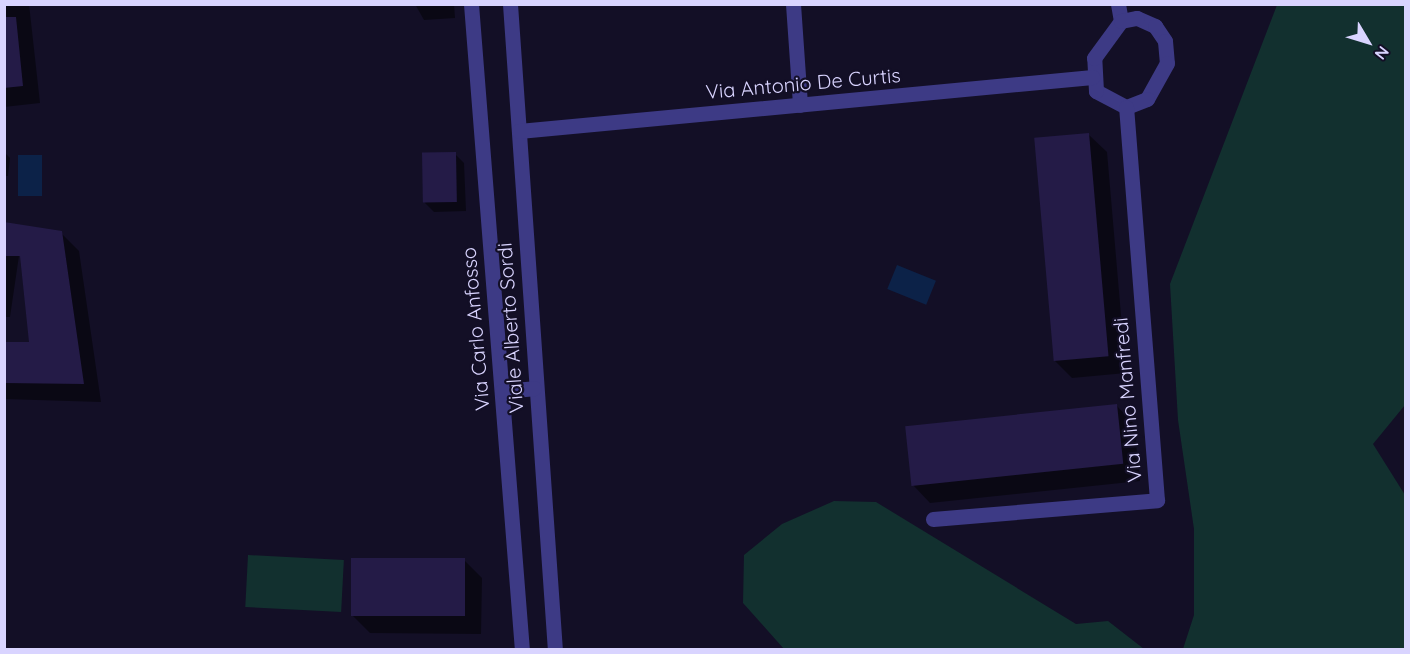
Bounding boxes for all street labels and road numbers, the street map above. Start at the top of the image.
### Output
street label: Via Antonio De Curtis [704,63,902,103]
street label: Viale Alberto Sordi [492,242,528,414]
street label: Via Carlo Anfosso [456,246,494,412]
street label: Via Nino Manfredi [1108,317,1146,483]

